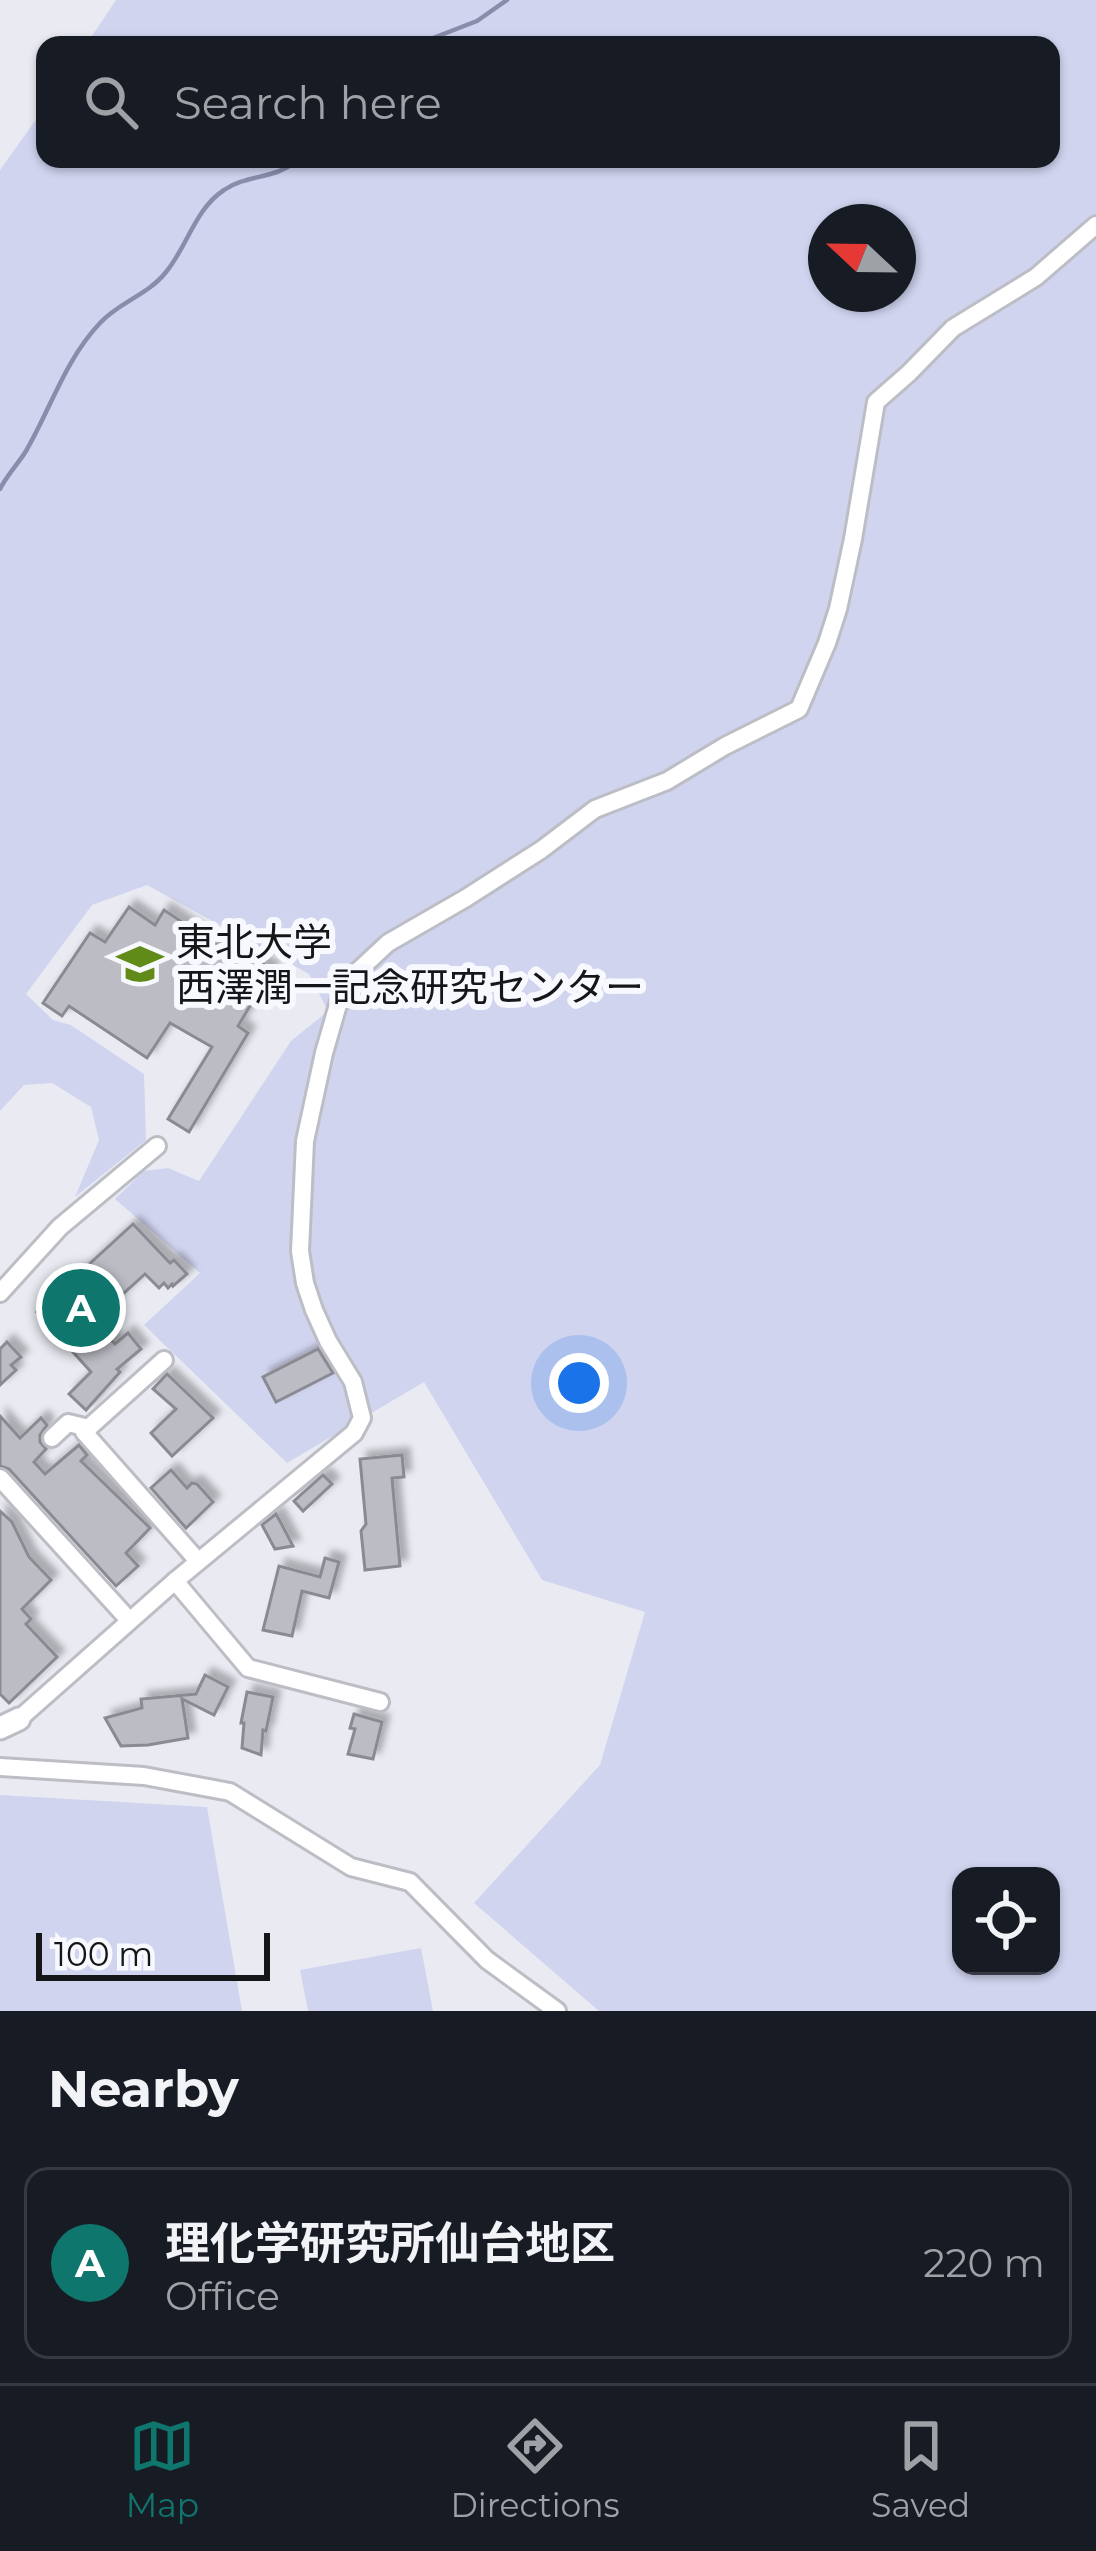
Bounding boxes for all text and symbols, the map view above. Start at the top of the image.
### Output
search box [36,36,1060,168]
icon: search [78,69,144,135]
text: Search here [174,75,442,130]
north arrow [808,204,916,312]
place label: 東北大学 西澤潤一記念研究センター [176,918,644,1011]
school or university icon: 東北大学 西澤潤一記念研究センター [115,939,165,989]
pin: A [42,1263,120,1353]
your location [549,1353,609,1413]
map controls [952,1867,1060,1975]
button: locate [952,1867,1060,1975]
scale bar [36,1927,270,1980]
text: 100 m [54,1934,153,1974]
text: Nearby [48,2058,239,2120]
text: 理化学研究所仙台地区 [165,2215,615,2270]
text: A [75,2239,105,2287]
text: 220 m [923,2239,1045,2287]
text: Office [165,2272,280,2320]
tab: Map [126,2413,199,2525]
tab: Directions [451,2413,620,2525]
tab: Saved [871,2413,970,2525]

